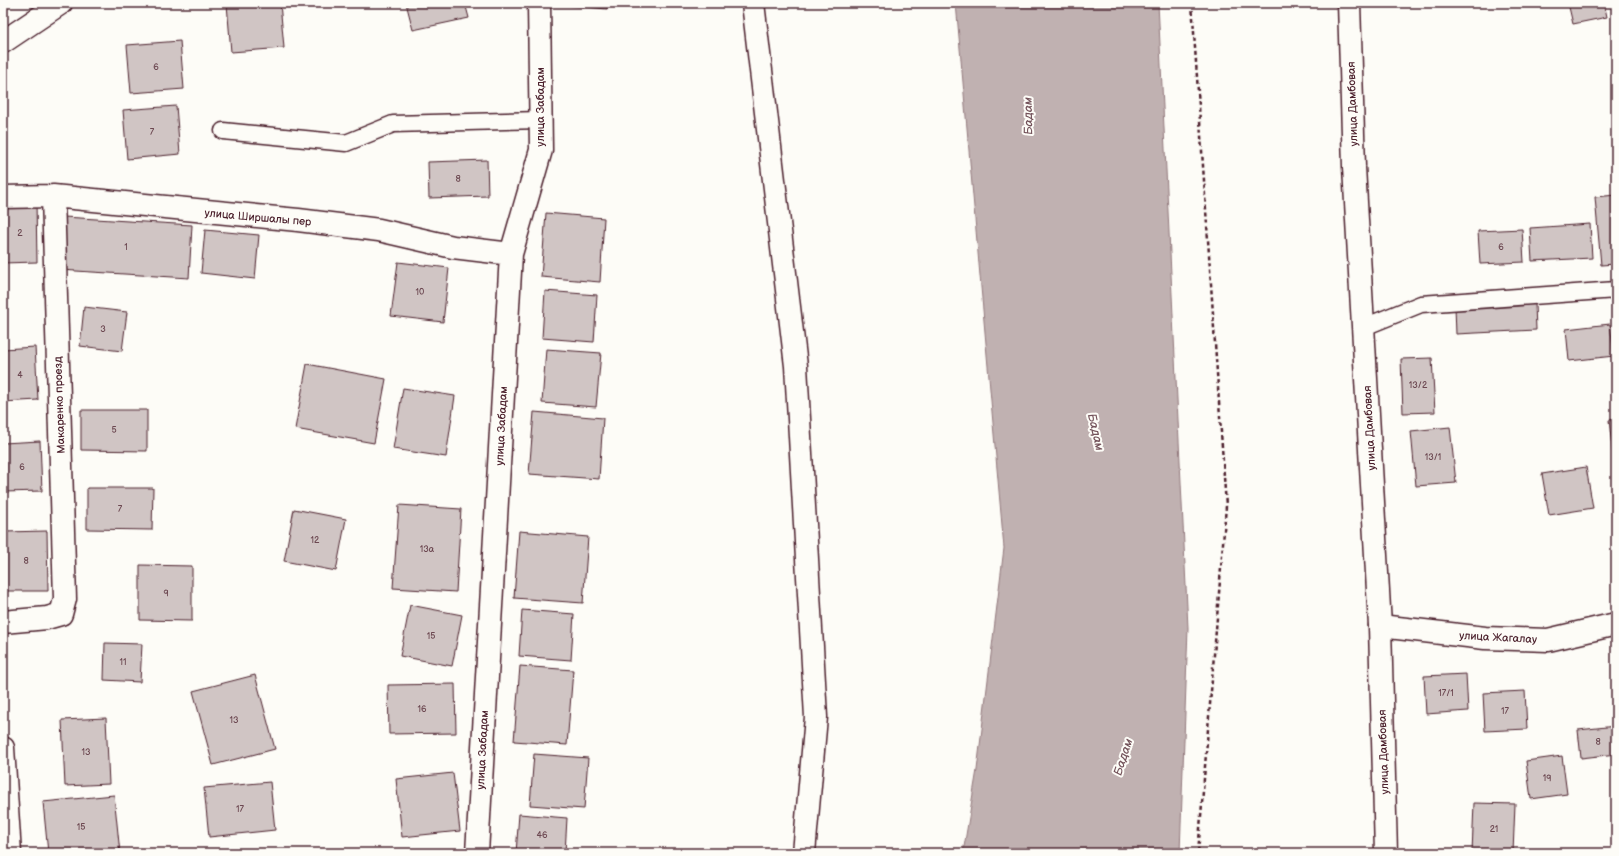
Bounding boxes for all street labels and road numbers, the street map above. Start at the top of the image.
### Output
street label: улица Дамбовая [1345,61,1360,147]
street label: улица Забадам [534,67,547,147]
street label: улица Ширшалы пер [204,206,313,229]
street label: Макаренко проезд [51,356,68,454]
street label: улица Дамбовая [1361,385,1378,471]
street label: улица Забадам [493,386,510,466]
street label: улица Жагалау [1459,629,1537,646]
street label: улица Дамбовая [1376,709,1391,795]
street label: улица Забадам [474,710,491,790]

